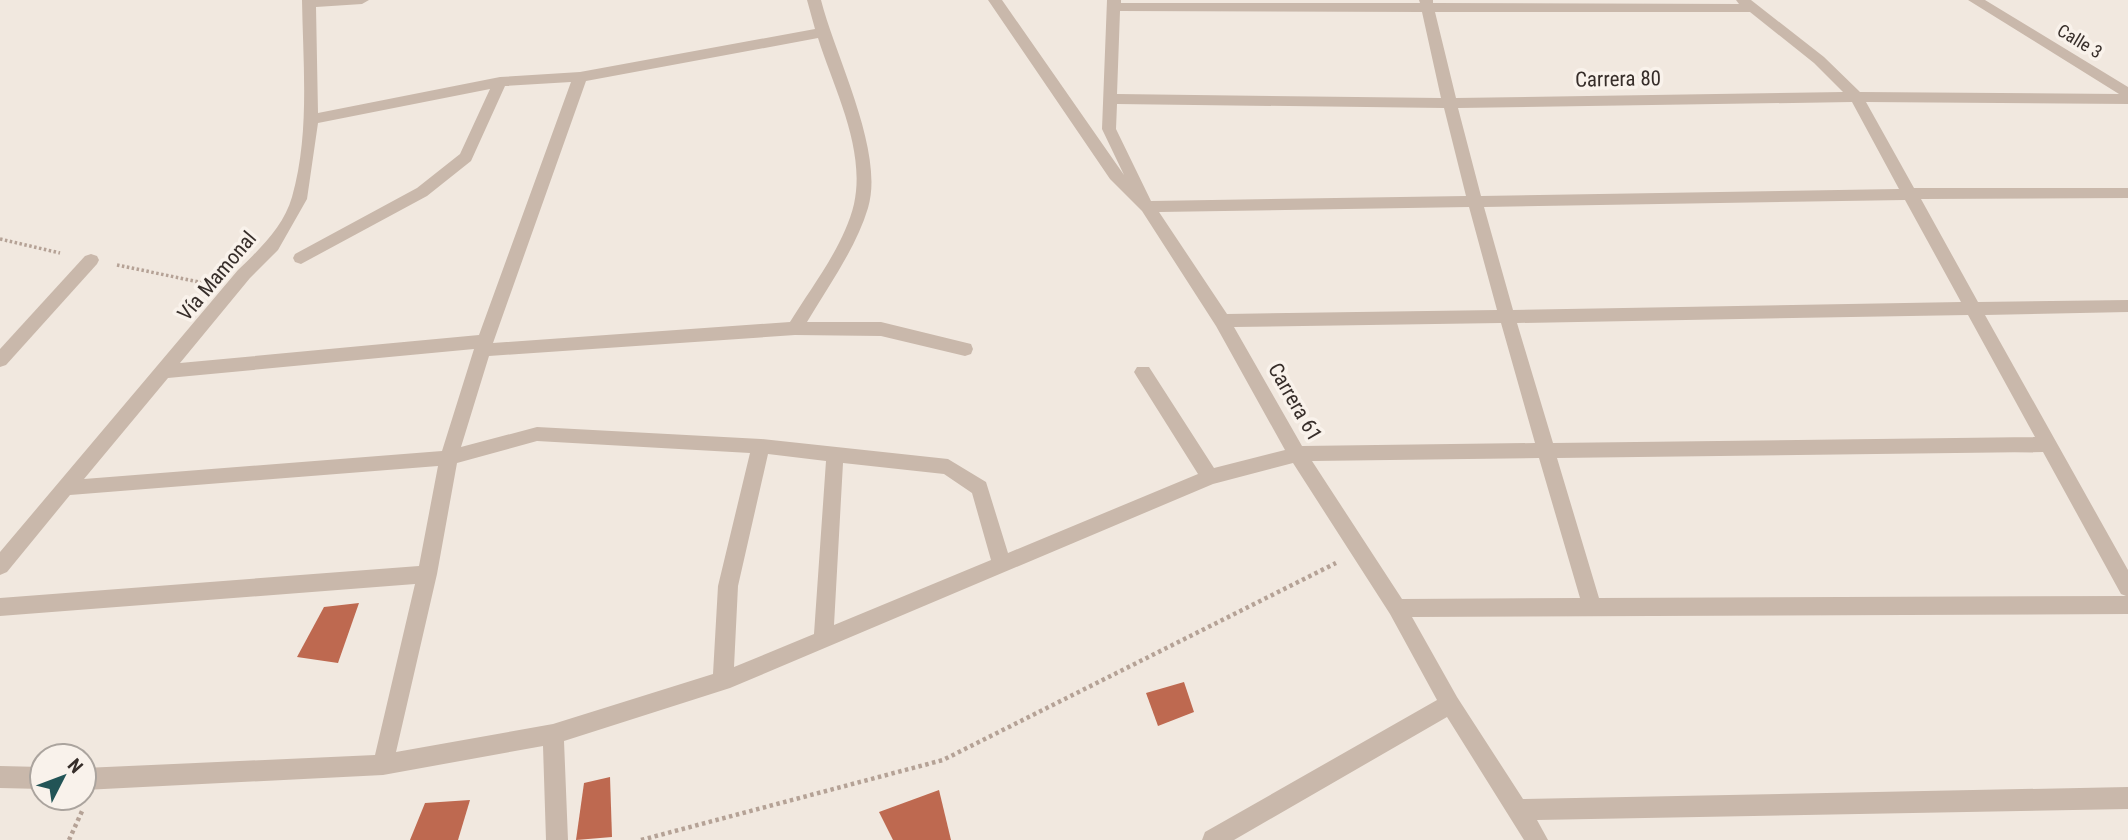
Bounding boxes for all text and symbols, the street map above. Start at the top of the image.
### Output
street label: Calle 3 [2054,19,2106,63]
street label: Carrera 80 [1575,66,1661,92]
street label: Vía Mamonal [173,227,261,325]
street label: Carrera 61 [1263,359,1327,445]
north arrow [28,742,98,812]
text: N [63,754,88,778]

